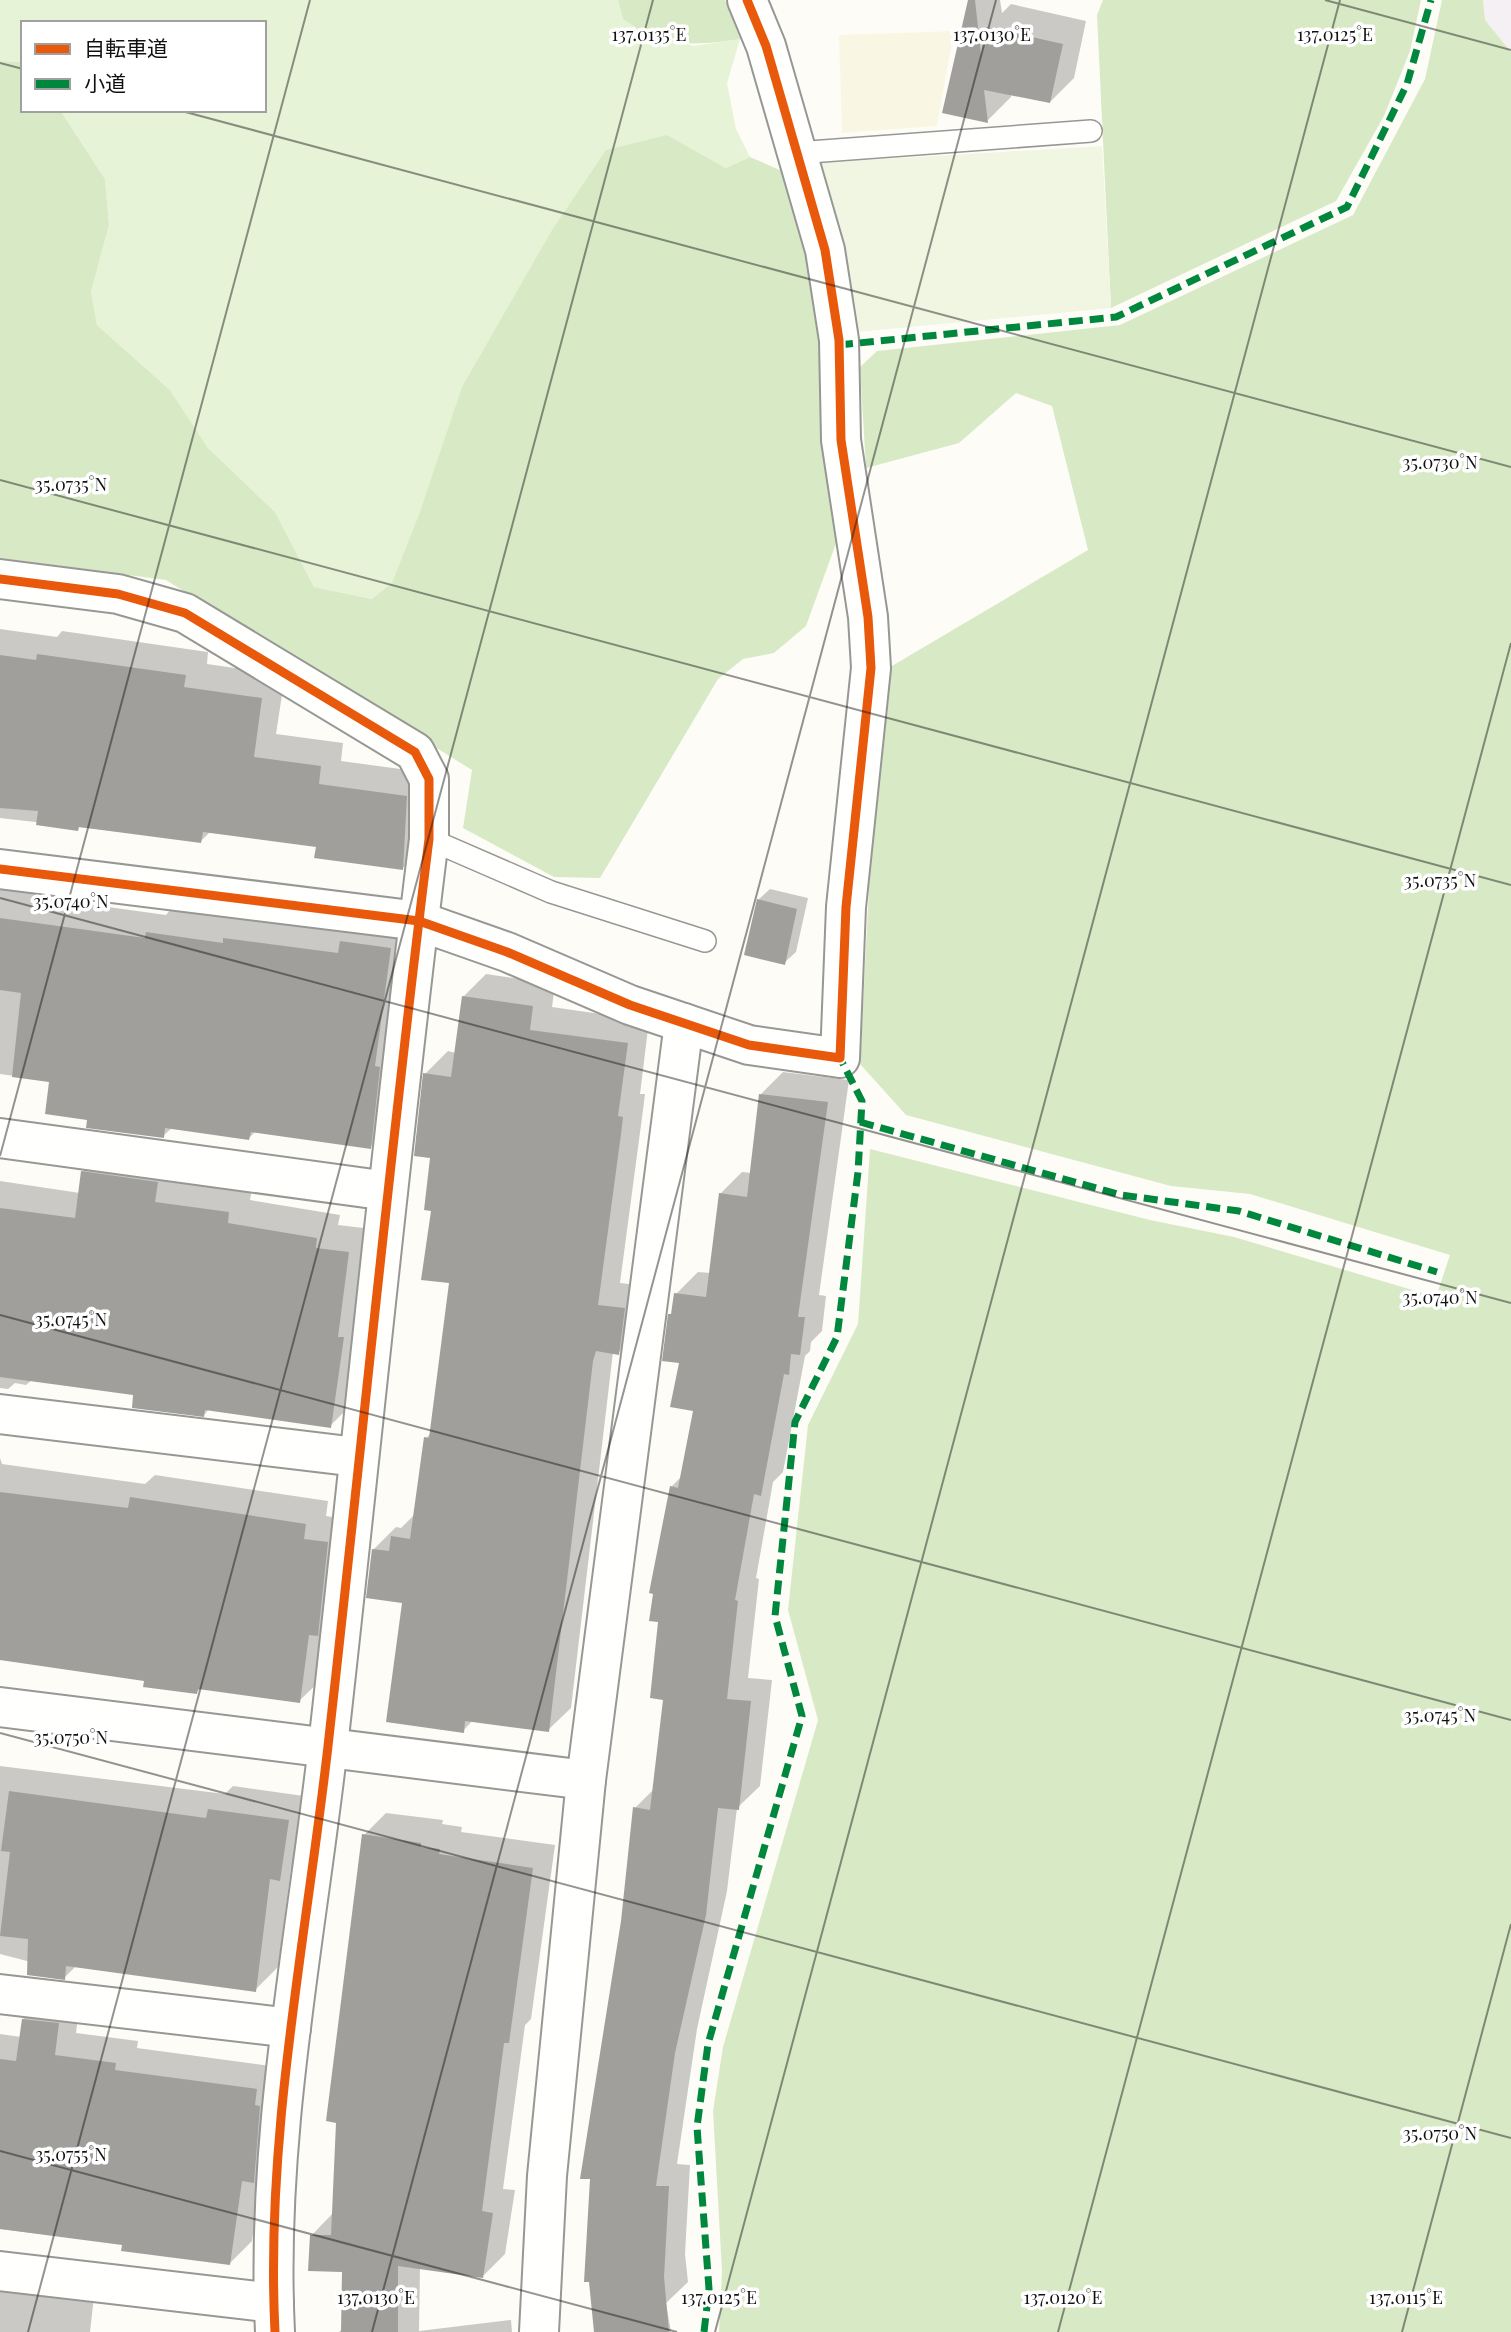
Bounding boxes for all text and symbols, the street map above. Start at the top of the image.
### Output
legend [21,21,266,112]
text: 137.0135°E [611,22,687,46]
text: 137.0130°E [953,22,1031,46]
text: 137.0125°E [1297,22,1373,46]
text: 自転車道 [84,33,168,61]
text: 小道 [84,68,126,96]
text: 35.0730°N [1402,450,1478,474]
text: 35.0735°N [35,472,107,496]
text: 35.0735°N [1404,868,1476,892]
text: 35.0740°N [33,889,109,913]
text: 35.0740°N [1402,1285,1478,1309]
text: 35.0745°N [35,1307,108,1331]
text: 35.0745°N [1404,1703,1477,1727]
text: 35.0750°N [34,1725,109,1749]
text: 35.0750°N [1403,2121,1478,2145]
text: 35.0755°N [35,2142,107,2166]
text: 137.0130°E [337,2285,415,2309]
text: 137.0125°E [681,2285,757,2309]
text: 137.0120°E [1024,2285,1102,2309]
text: 137.0115°E [1369,2285,1443,2309]

